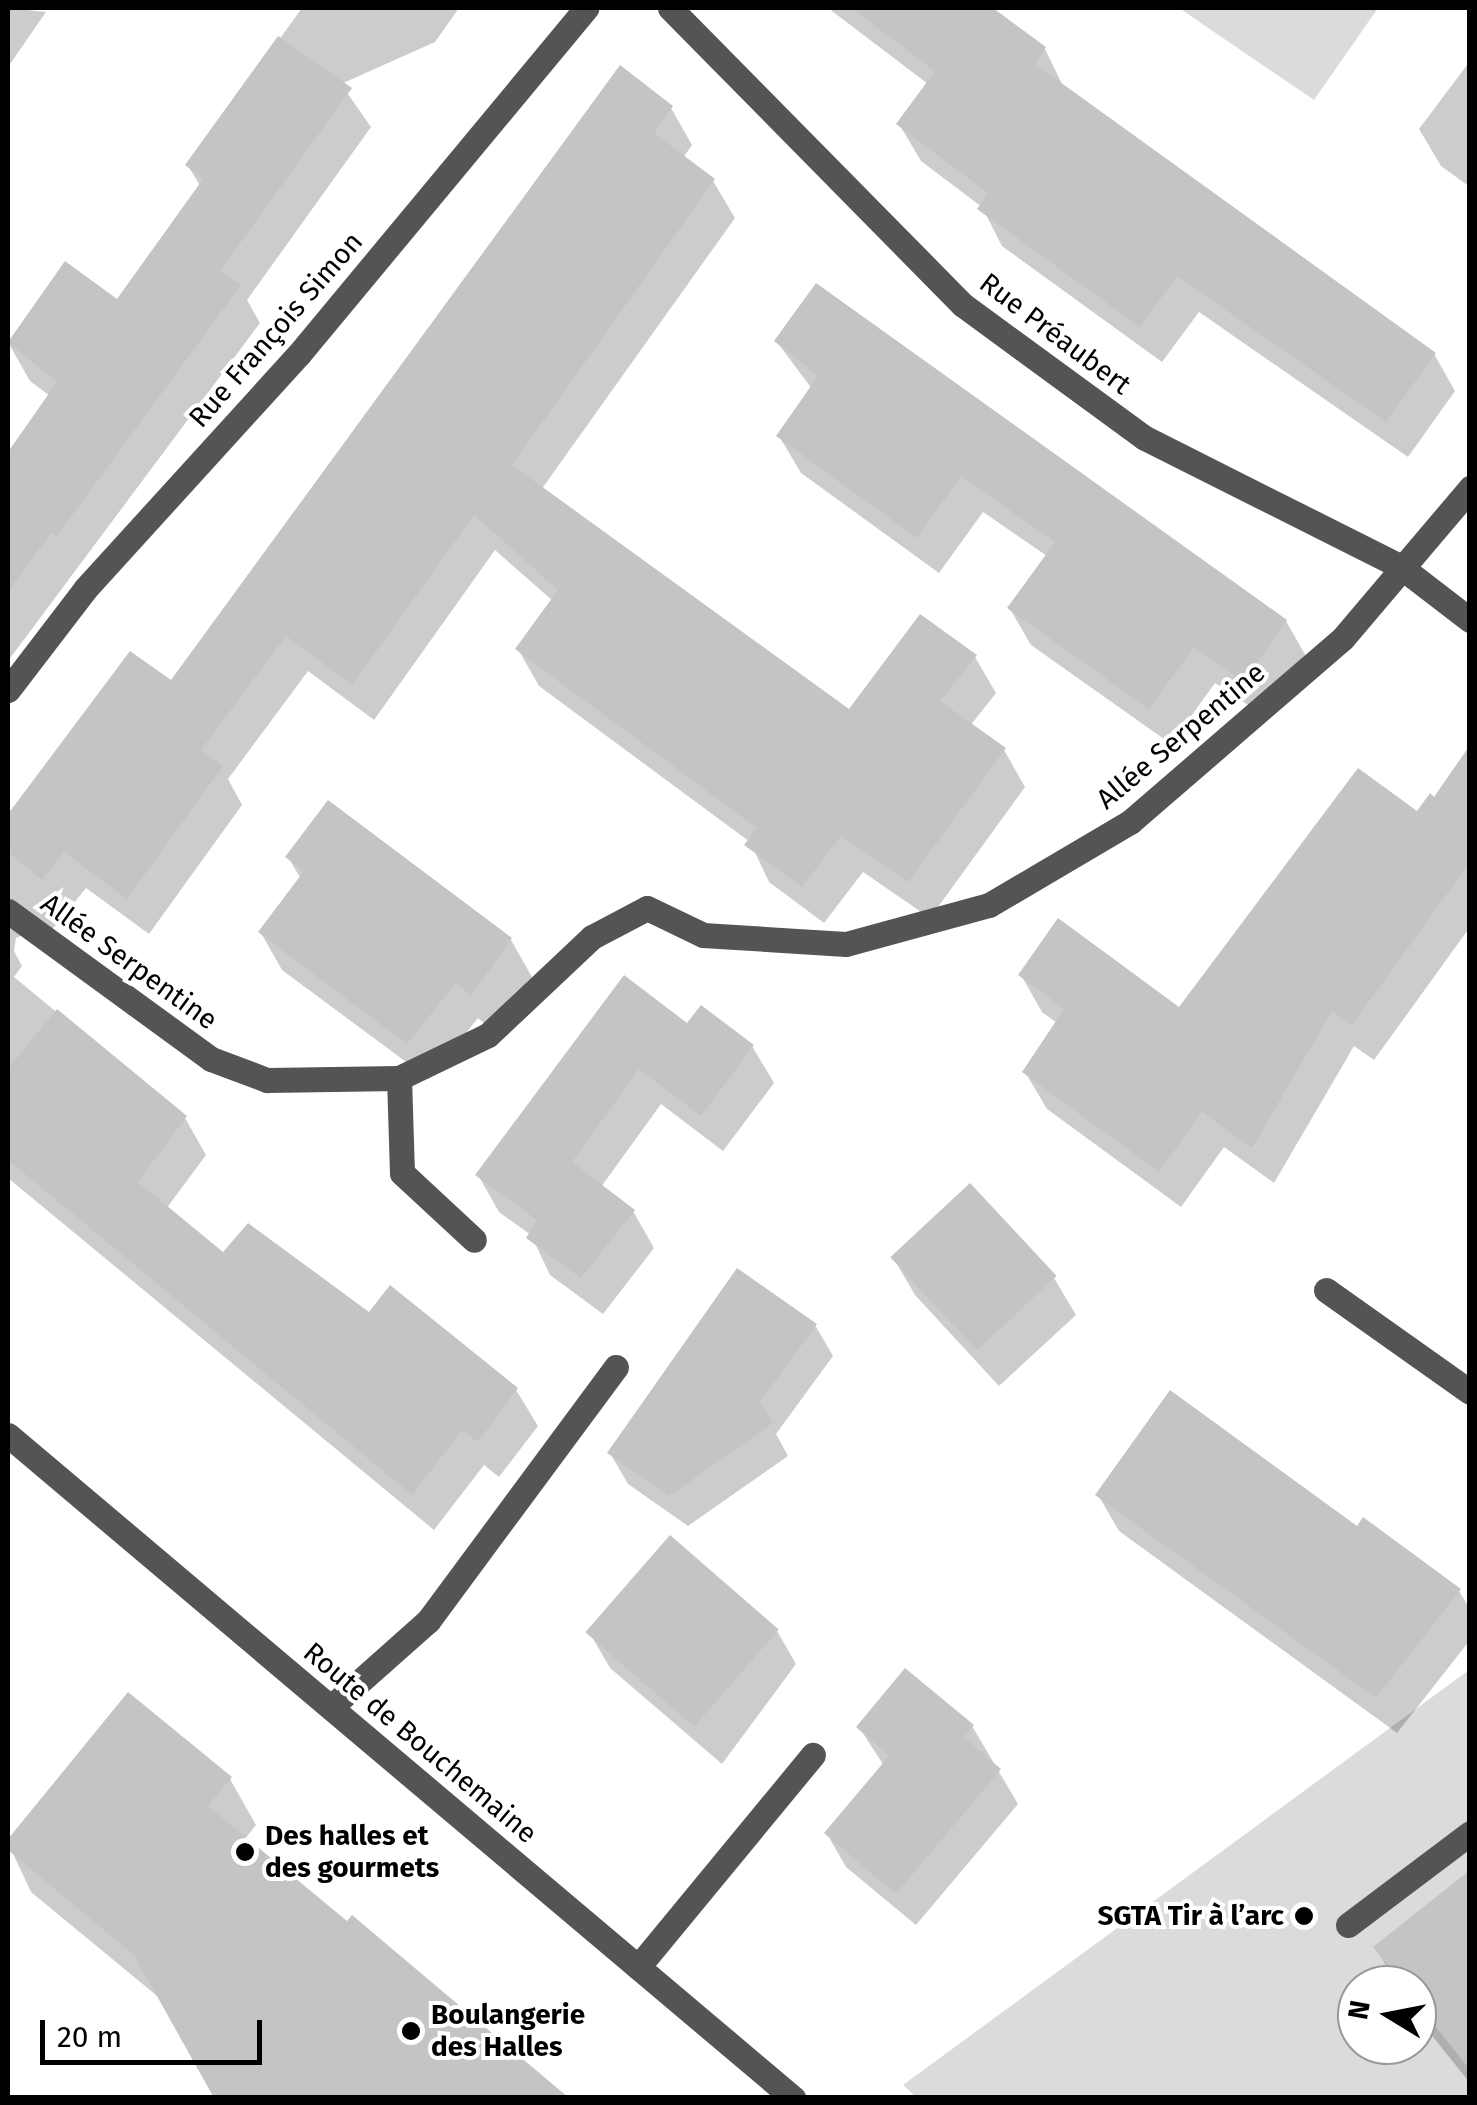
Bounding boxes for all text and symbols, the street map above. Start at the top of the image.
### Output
street label: Rue François Simon [182,226,370,434]
street label: Rue Préaubert [973,266,1137,402]
street label: Allée Serpentine [1090,656,1272,816]
street label: Allée Serpentine [34,887,224,1037]
street label: Route de Bouchemaine [296,1635,544,1851]
place label: Des halles et des gourmets [265,1819,439,1885]
marker: Des halles et des gourmets [234,1841,256,1863]
place label: SGTA Tir à l’arc [1097,1899,1284,1933]
marker: SGTA Tir à l’arc [1293,1905,1315,1927]
north arrow [1337,1965,1437,2065]
place label: Boulangerie des Halles [431,1998,585,2064]
text: N [1341,1998,1377,2022]
scale bar [45,2000,268,2062]
text: 20 m [57,2019,122,2055]
marker: Boulangerie des Halles [400,2020,422,2042]

